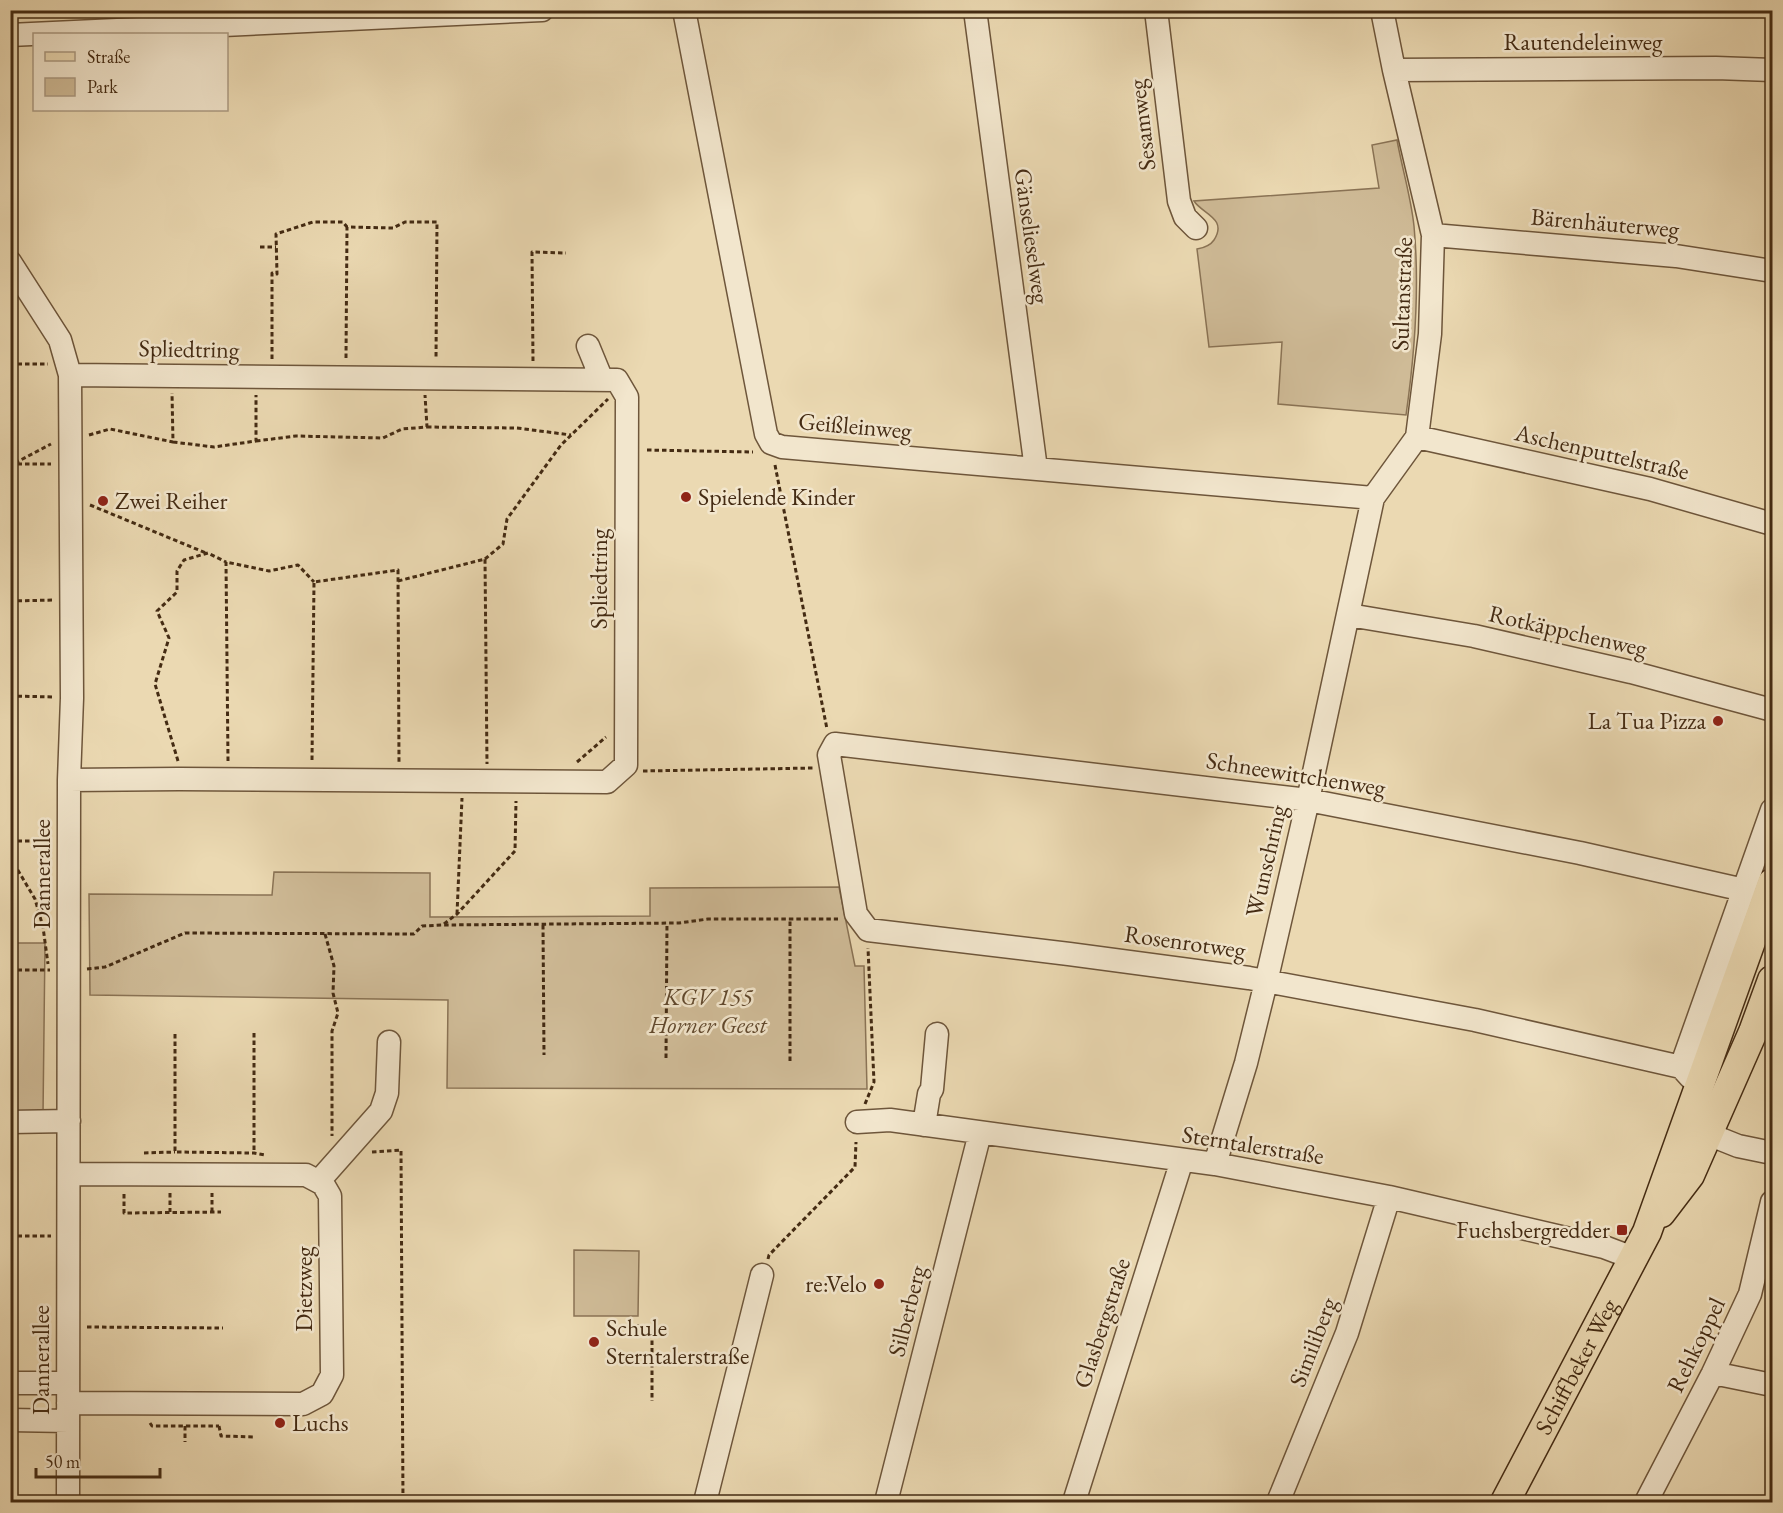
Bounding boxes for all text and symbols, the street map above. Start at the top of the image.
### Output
street label: Rautendeleinweg [1503,26,1663,57]
legend [33,33,228,111]
text: Straße [87,45,130,68]
text: Park [87,75,118,98]
street label: Sesamweg [1120,77,1162,172]
street label: Gänselieselweg [1008,166,1057,306]
street label: Bärenhäuterweg [1530,201,1681,244]
street label: Sultanstraße [1384,237,1419,351]
street label: Spliedtring [138,332,240,365]
street label: Geißleinweg [797,405,914,446]
street label: Aschenputtelstraße [1511,416,1692,487]
place label: Spielende Kinder [698,481,855,512]
place label: Zwei Reiher [115,485,227,516]
marker: Spielende Kinder [679,490,693,504]
marker: Zwei Reiher [96,494,110,508]
street label: Spliedtring [583,528,614,629]
street label: Rotkäppchenweg [1486,597,1651,664]
place label: La Tua Pizza [1588,705,1706,736]
marker: La Tua Pizza [1711,714,1725,728]
street label: Schneewittchenweg [1204,744,1388,803]
street label: Wunschring [1238,801,1294,920]
street label: Dannerallee [26,819,57,929]
street label: Rosenrotweg [1123,918,1248,965]
park label: KGV 155 Horner Geest [648,981,768,1040]
street label: Sterntalerstraße [1180,1118,1326,1171]
place label: Fuchsbergredder [1456,1214,1610,1245]
marker: Fuchsbergredder [1615,1223,1629,1237]
street label: Dietzweg [288,1246,319,1332]
street label: Glasbergstraße [1066,1254,1137,1392]
street label: Silberberg [880,1262,933,1360]
place label: re:Velo [805,1268,867,1299]
marker: re:Velo [872,1277,886,1291]
street label: Similiberg [1281,1292,1344,1391]
street label: Rehkoppel [1659,1292,1732,1397]
street label: Schiffbeker Weg [1527,1293,1625,1440]
street label: Dannerallee [25,1305,56,1415]
place label: Schule Sterntalerstraße [606,1312,749,1371]
marker: Schule Sterntalerstraße [587,1335,601,1349]
place label: Luchs [292,1407,349,1438]
marker: Luchs [273,1416,287,1430]
scale bar [36,1441,160,1479]
text: 50 m [45,1450,80,1473]

